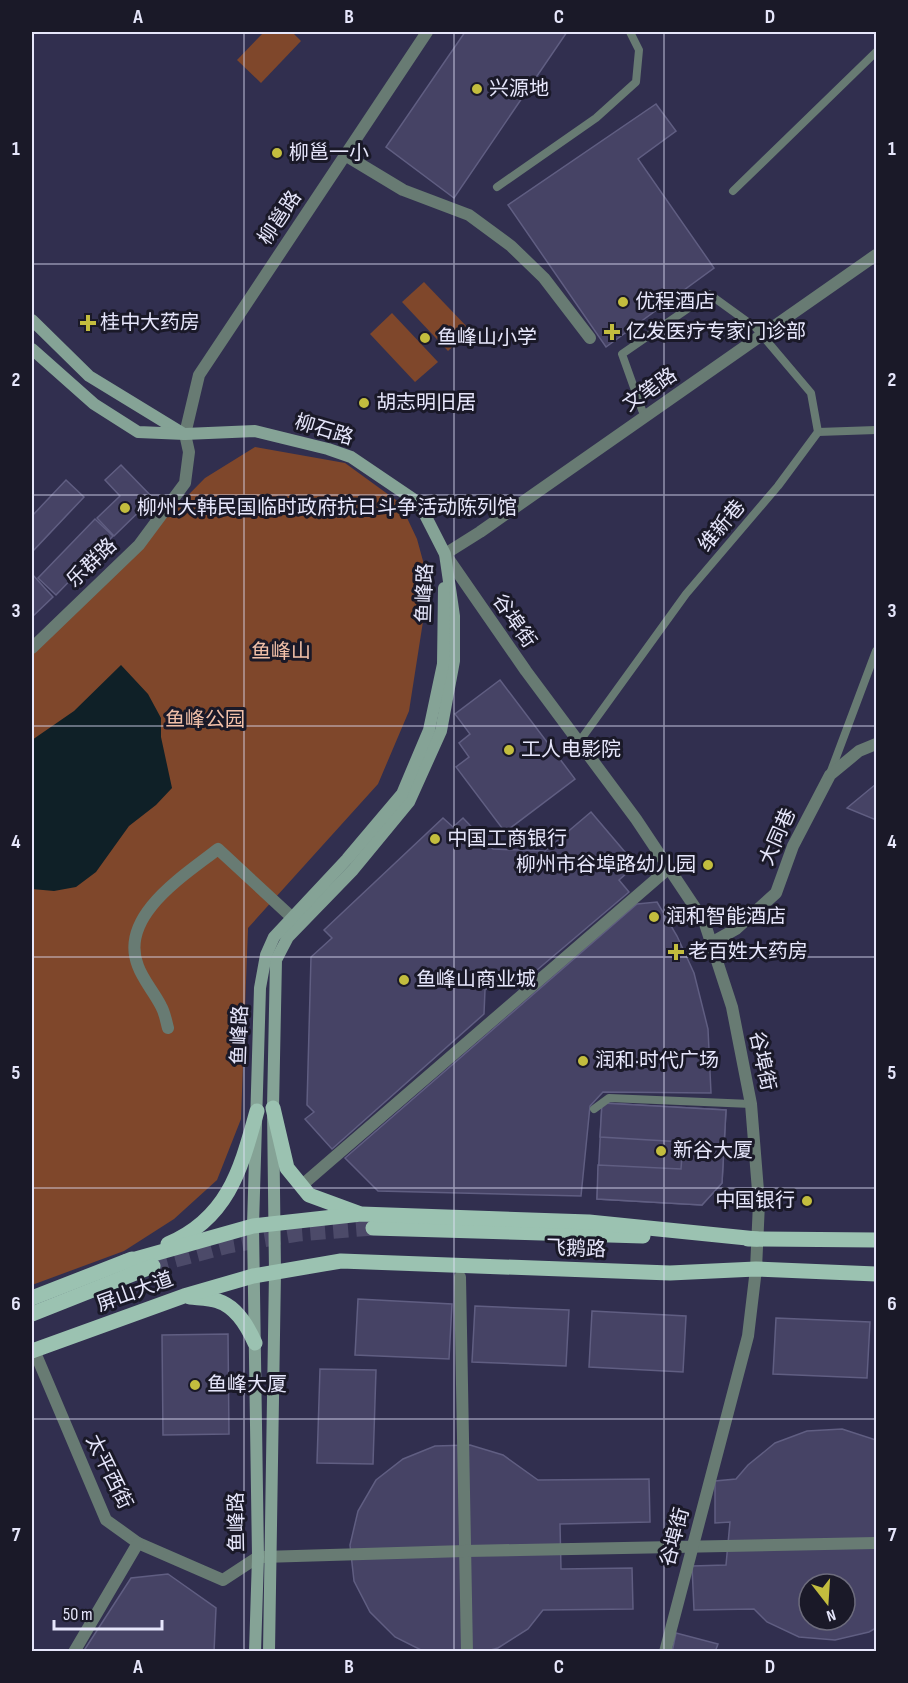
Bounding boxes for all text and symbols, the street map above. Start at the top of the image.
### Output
text: A [132,5,143,29]
text: B [344,5,354,29]
text: C [554,5,564,29]
text: D [765,5,775,29]
place label: 兴源地 [489,77,549,101]
marker: 兴源地 [470,82,484,96]
text: 1 [12,137,20,161]
text: 1 [888,137,896,161]
place label: 柳邕一小 [289,141,369,165]
marker: 柳邕一小 [270,146,284,160]
street label: 柳邕路 [253,186,307,250]
place label: 优程酒店 [635,290,715,314]
marker: 优程酒店 [616,295,630,309]
place label: 桂中大药房 [100,311,200,335]
marker: 桂中大药房 [81,316,95,330]
place label: 亿发医疗专家门诊部 [626,320,806,344]
marker: 亿发医疗专家门诊部 [603,323,621,341]
place label: 鱼峰山小学 [437,326,537,350]
marker: 鱼峰山小学 [418,331,432,345]
street label: 文笔路 [619,363,681,417]
text: 2 [12,368,20,392]
text: 2 [888,368,896,392]
place label: 胡志明旧居 [376,391,476,415]
marker: 胡志明旧居 [357,396,371,410]
street label: 柳石路 [292,410,356,450]
street label: 维新巷 [694,495,750,557]
place label: 柳州大韩民国临时政府抗日斗争活动陈列馆 [137,496,517,520]
marker: 柳州大韩民国临时政府抗日斗争活动陈列馆 [118,501,132,515]
street label: 乐群路 [62,534,122,592]
street label: 鱼峰路 [412,563,438,623]
street label: 谷埠街 [487,590,541,652]
text: 3 [12,599,21,623]
text: 3 [888,599,897,623]
park label: 鱼峰山 [251,640,311,664]
park label: 鱼峰公园 [165,708,245,732]
place label: 工人电影院 [521,738,621,762]
marker: 工人电影院 [502,743,516,757]
street label: 大同巷 [755,805,801,869]
place label: 中国工商银行 [447,827,567,851]
text: 4 [11,830,21,854]
text: 4 [887,830,897,854]
marker: 中国工商银行 [428,832,442,846]
place label: 柳州市谷埠路幼儿园 [516,853,696,877]
marker: 柳州市谷埠路幼儿园 [701,858,715,872]
place label: 润和智能酒店 [666,905,786,929]
marker: 润和智能酒店 [647,910,661,924]
place label: 老百姓大药房 [688,940,808,964]
marker: 老百姓大药房 [669,945,683,959]
place label: 鱼峰山商业城 [416,968,536,992]
marker: 鱼峰山商业城 [397,973,411,987]
street label: 鱼峰路 [227,1005,253,1065]
street label: 谷埠街 [744,1029,780,1093]
place label: 润和·时代广场 [595,1049,719,1073]
marker: 润和·时代广场 [576,1054,590,1068]
text: 5 [12,1061,21,1085]
text: 5 [888,1061,897,1085]
place label: 新谷大厦 [673,1139,753,1163]
marker: 新谷大厦 [654,1144,668,1158]
place label: 中国银行 [715,1189,795,1213]
marker: 中国银行 [800,1194,814,1208]
street label: 飞鹅路 [546,1236,606,1262]
street label: 屏山大道 [93,1267,177,1317]
text: 6 [11,1292,21,1316]
text: 6 [887,1292,897,1316]
place label: 鱼峰大厦 [207,1373,287,1397]
marker: 鱼峰大厦 [188,1378,202,1392]
street label: 太平西街 [81,1431,137,1513]
street label: 鱼峰路 [224,1492,250,1552]
street label: 谷埠街 [656,1505,694,1569]
text: 7 [12,1523,21,1547]
text: 7 [888,1523,897,1547]
north arrow [797,1572,857,1632]
scale bar [54,1593,162,1631]
text: 50 m [63,1604,93,1625]
text: N [824,1605,838,1625]
text: A [132,1655,143,1679]
text: B [344,1655,354,1679]
text: C [554,1655,564,1679]
text: D [765,1655,775,1679]

